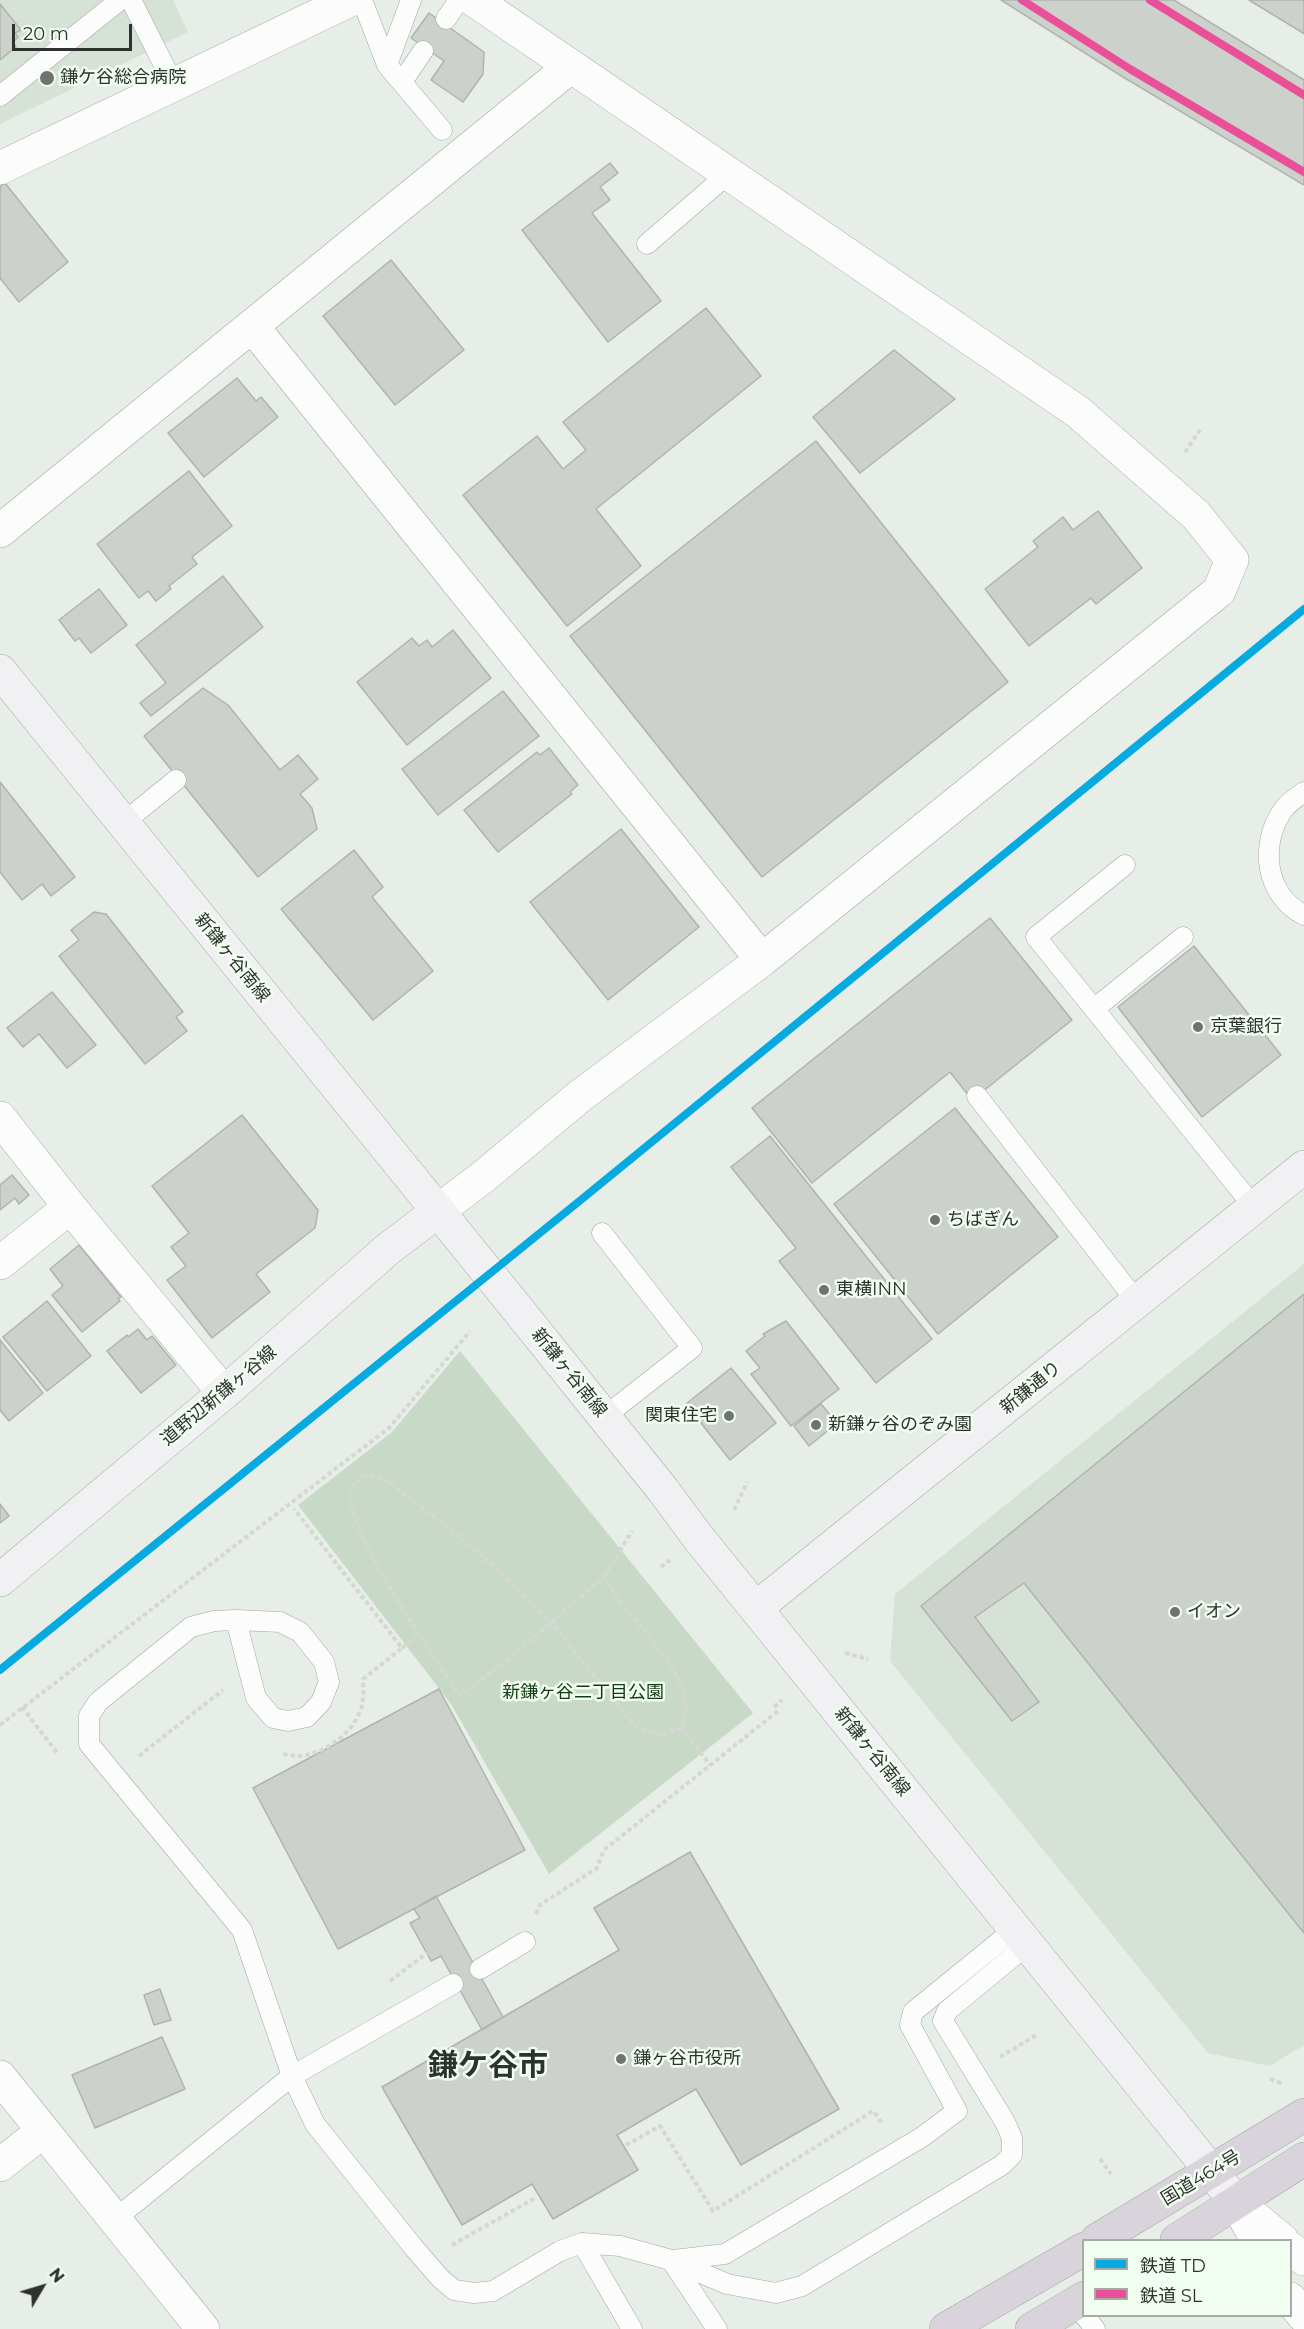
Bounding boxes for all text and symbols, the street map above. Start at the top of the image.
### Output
scale bar [15,12,135,50]
text: 20 m [23,23,69,45]
place label: 鎌ケ谷総合病院 [60,67,186,89]
marker: 鎌ケ谷総合病院 [38,69,56,87]
street label: 新鎌ヶ谷南線 [190,909,274,1007]
place label: 京葉銀行 [1210,1016,1282,1038]
marker: 京葉銀行 [1191,1020,1205,1034]
place label: ちばぎん [947,1209,1019,1231]
marker: ちばぎん [928,1213,942,1227]
place label: 東横INN [836,1279,907,1301]
marker: 東横INN [817,1283,831,1297]
street label: 新鎌ヶ谷南線 [527,1324,611,1422]
street label: 道野辺新鎌ヶ谷線 [157,1341,281,1451]
street label: 新鎌通り [996,1357,1066,1419]
place label: 関東住宅 [645,1405,717,1427]
marker: 関東住宅 [722,1409,736,1423]
place label: 新鎌ヶ谷のぞみ園 [828,1414,972,1436]
marker: 新鎌ヶ谷のぞみ園 [809,1418,823,1432]
place label: イオン [1187,1601,1241,1623]
marker: イオン [1168,1605,1182,1619]
park label: 新鎌ヶ谷二丁目公園 [502,1682,664,1704]
street label: 新鎌ヶ谷南線 [830,1703,914,1801]
district label: 鎌ケ谷市 [428,2048,548,2084]
place label: 鎌ヶ谷市役所 [633,2048,741,2070]
marker: 鎌ヶ谷市役所 [614,2052,628,2066]
street label: 国道464号 [1157,2146,1245,2210]
legend [1082,2239,1292,2317]
text: 鉄道 TD [1140,2255,1206,2277]
north arrow [12,2257,72,2317]
text: N [45,2265,68,2287]
text: 鉄道 SL [1140,2285,1202,2307]

